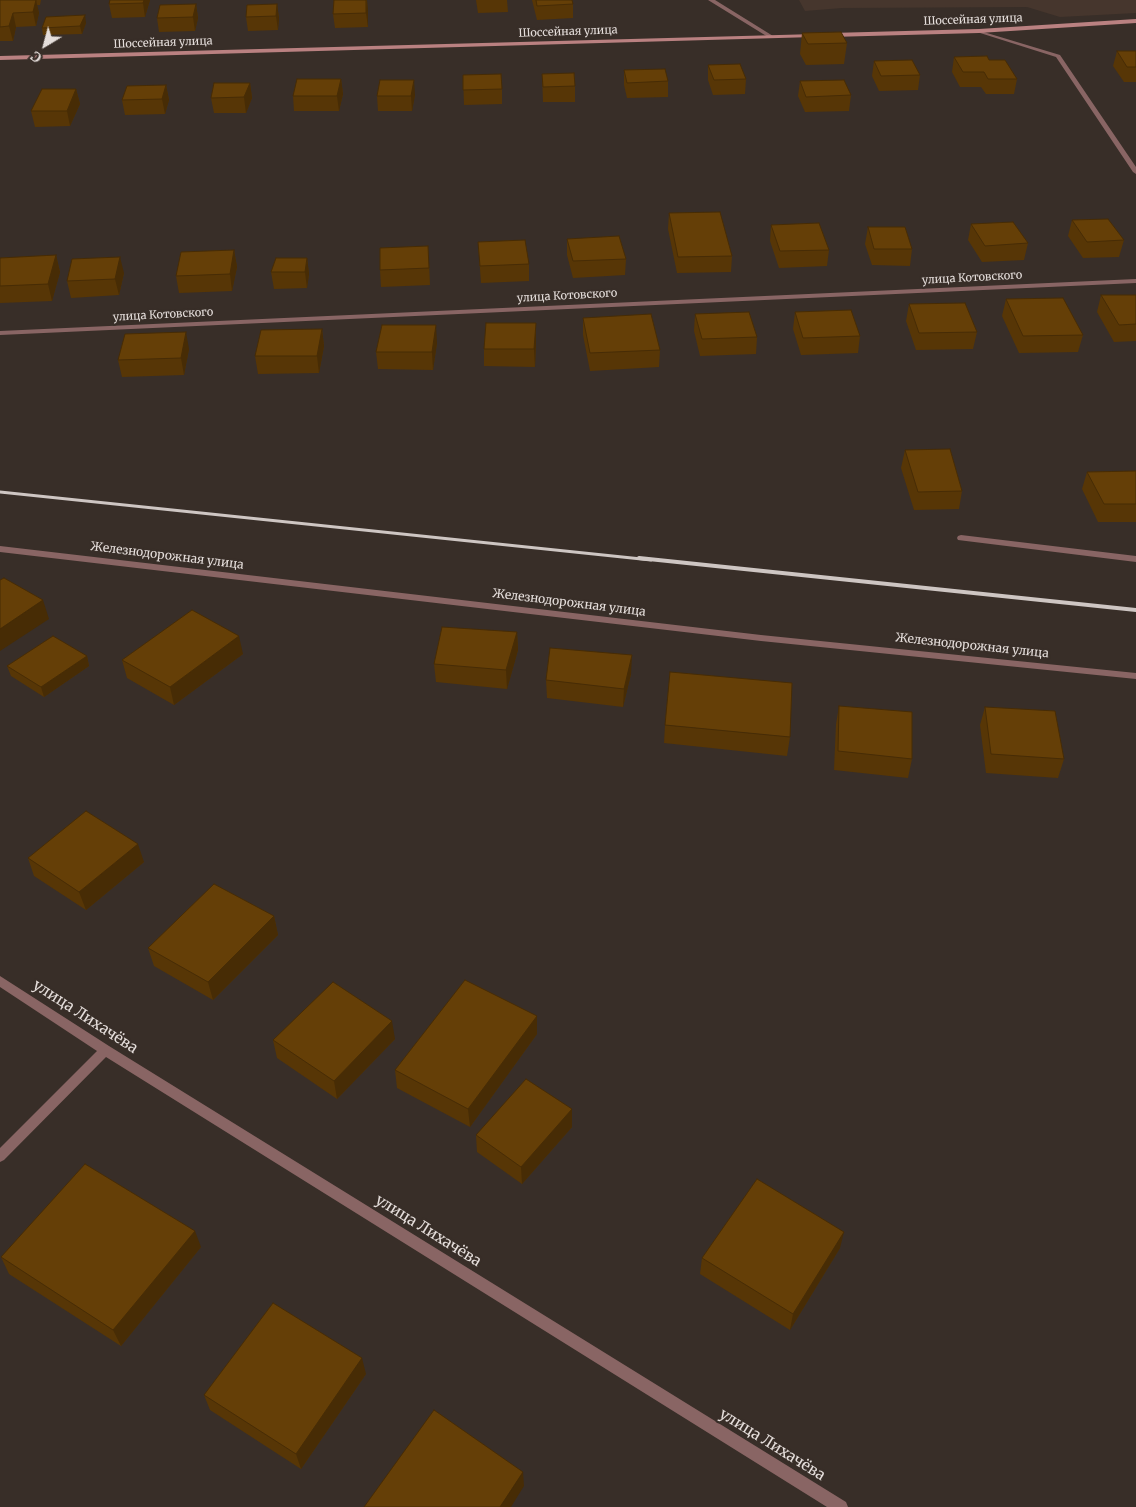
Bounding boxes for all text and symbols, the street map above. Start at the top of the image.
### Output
street label: Шоссейная улица [923,12,1023,28]
north arrow [20,20,70,70]
street label: Шоссейная улица [518,24,618,40]
street label: Шоссейная улица [113,35,213,51]
text: С [27,47,45,67]
street label: улица Котовского [922,269,1022,287]
street label: улица Котовского [517,287,617,305]
street label: улица Котовского [113,306,213,324]
street label: Железнодорожная улица [90,539,244,573]
street label: Железнодорожная улица [492,586,646,620]
street label: Железнодорожная улица [895,631,1049,661]
street label: улица Лихачёва [29,976,141,1058]
street label: улица Лихачёва [372,1191,484,1271]
street label: улица Лихачёва [716,1405,828,1485]

